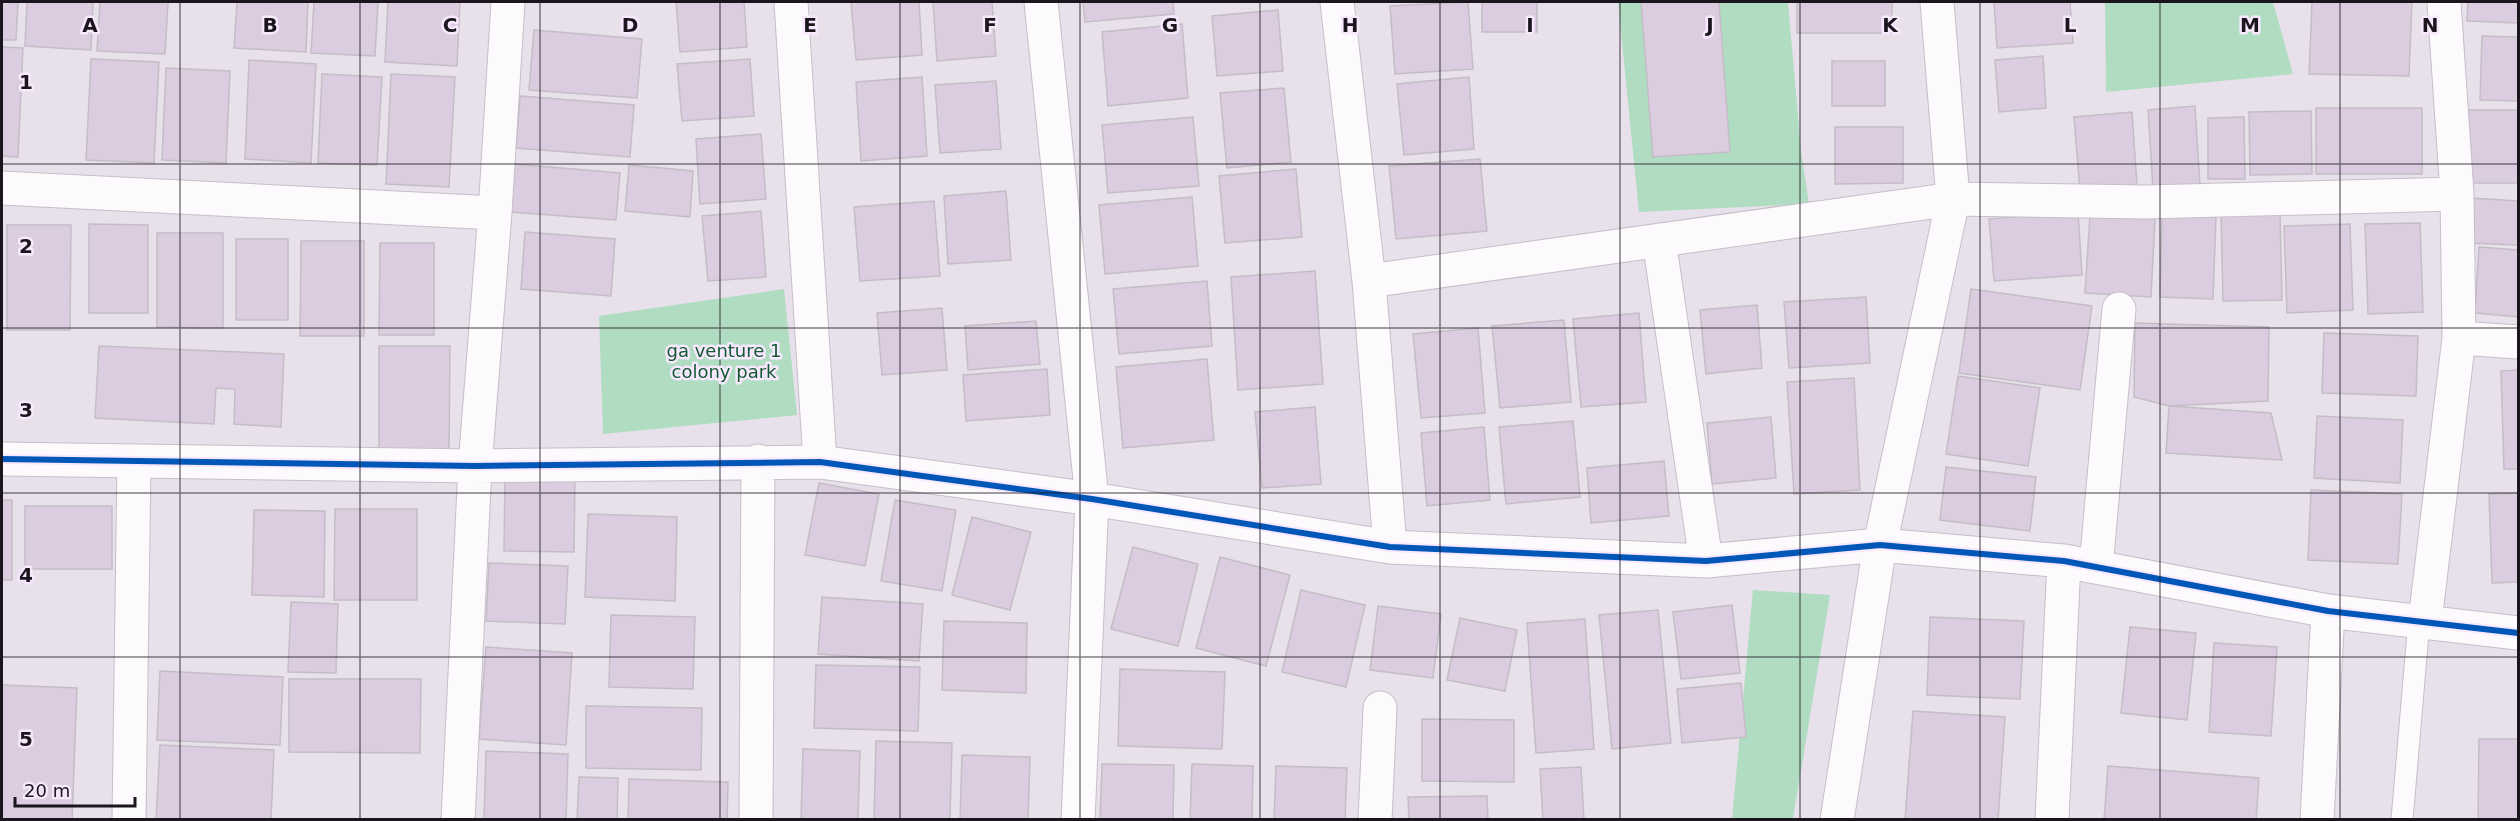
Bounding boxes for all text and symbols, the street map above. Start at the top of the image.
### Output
text: A [82,13,98,37]
text: B [262,13,278,37]
text: C [443,13,457,37]
text: D [622,13,638,37]
text: E [803,13,817,37]
text: F [983,13,997,37]
text: G [1162,13,1178,37]
text: H [1342,13,1358,37]
text: I [1526,13,1534,37]
text: J [1704,13,1714,37]
text: K [1882,13,1899,37]
text: L [2064,13,2077,37]
text: M [2240,13,2260,37]
text: N [2422,13,2438,37]
text: 1 [19,70,33,94]
text: 2 [19,234,33,258]
park label: ga venture 1 colony park [666,340,782,382]
text: 3 [19,398,33,422]
text: 4 [19,563,33,587]
text: 5 [19,727,33,751]
scale bar [15,770,135,808]
text: 20 m [24,780,70,801]

